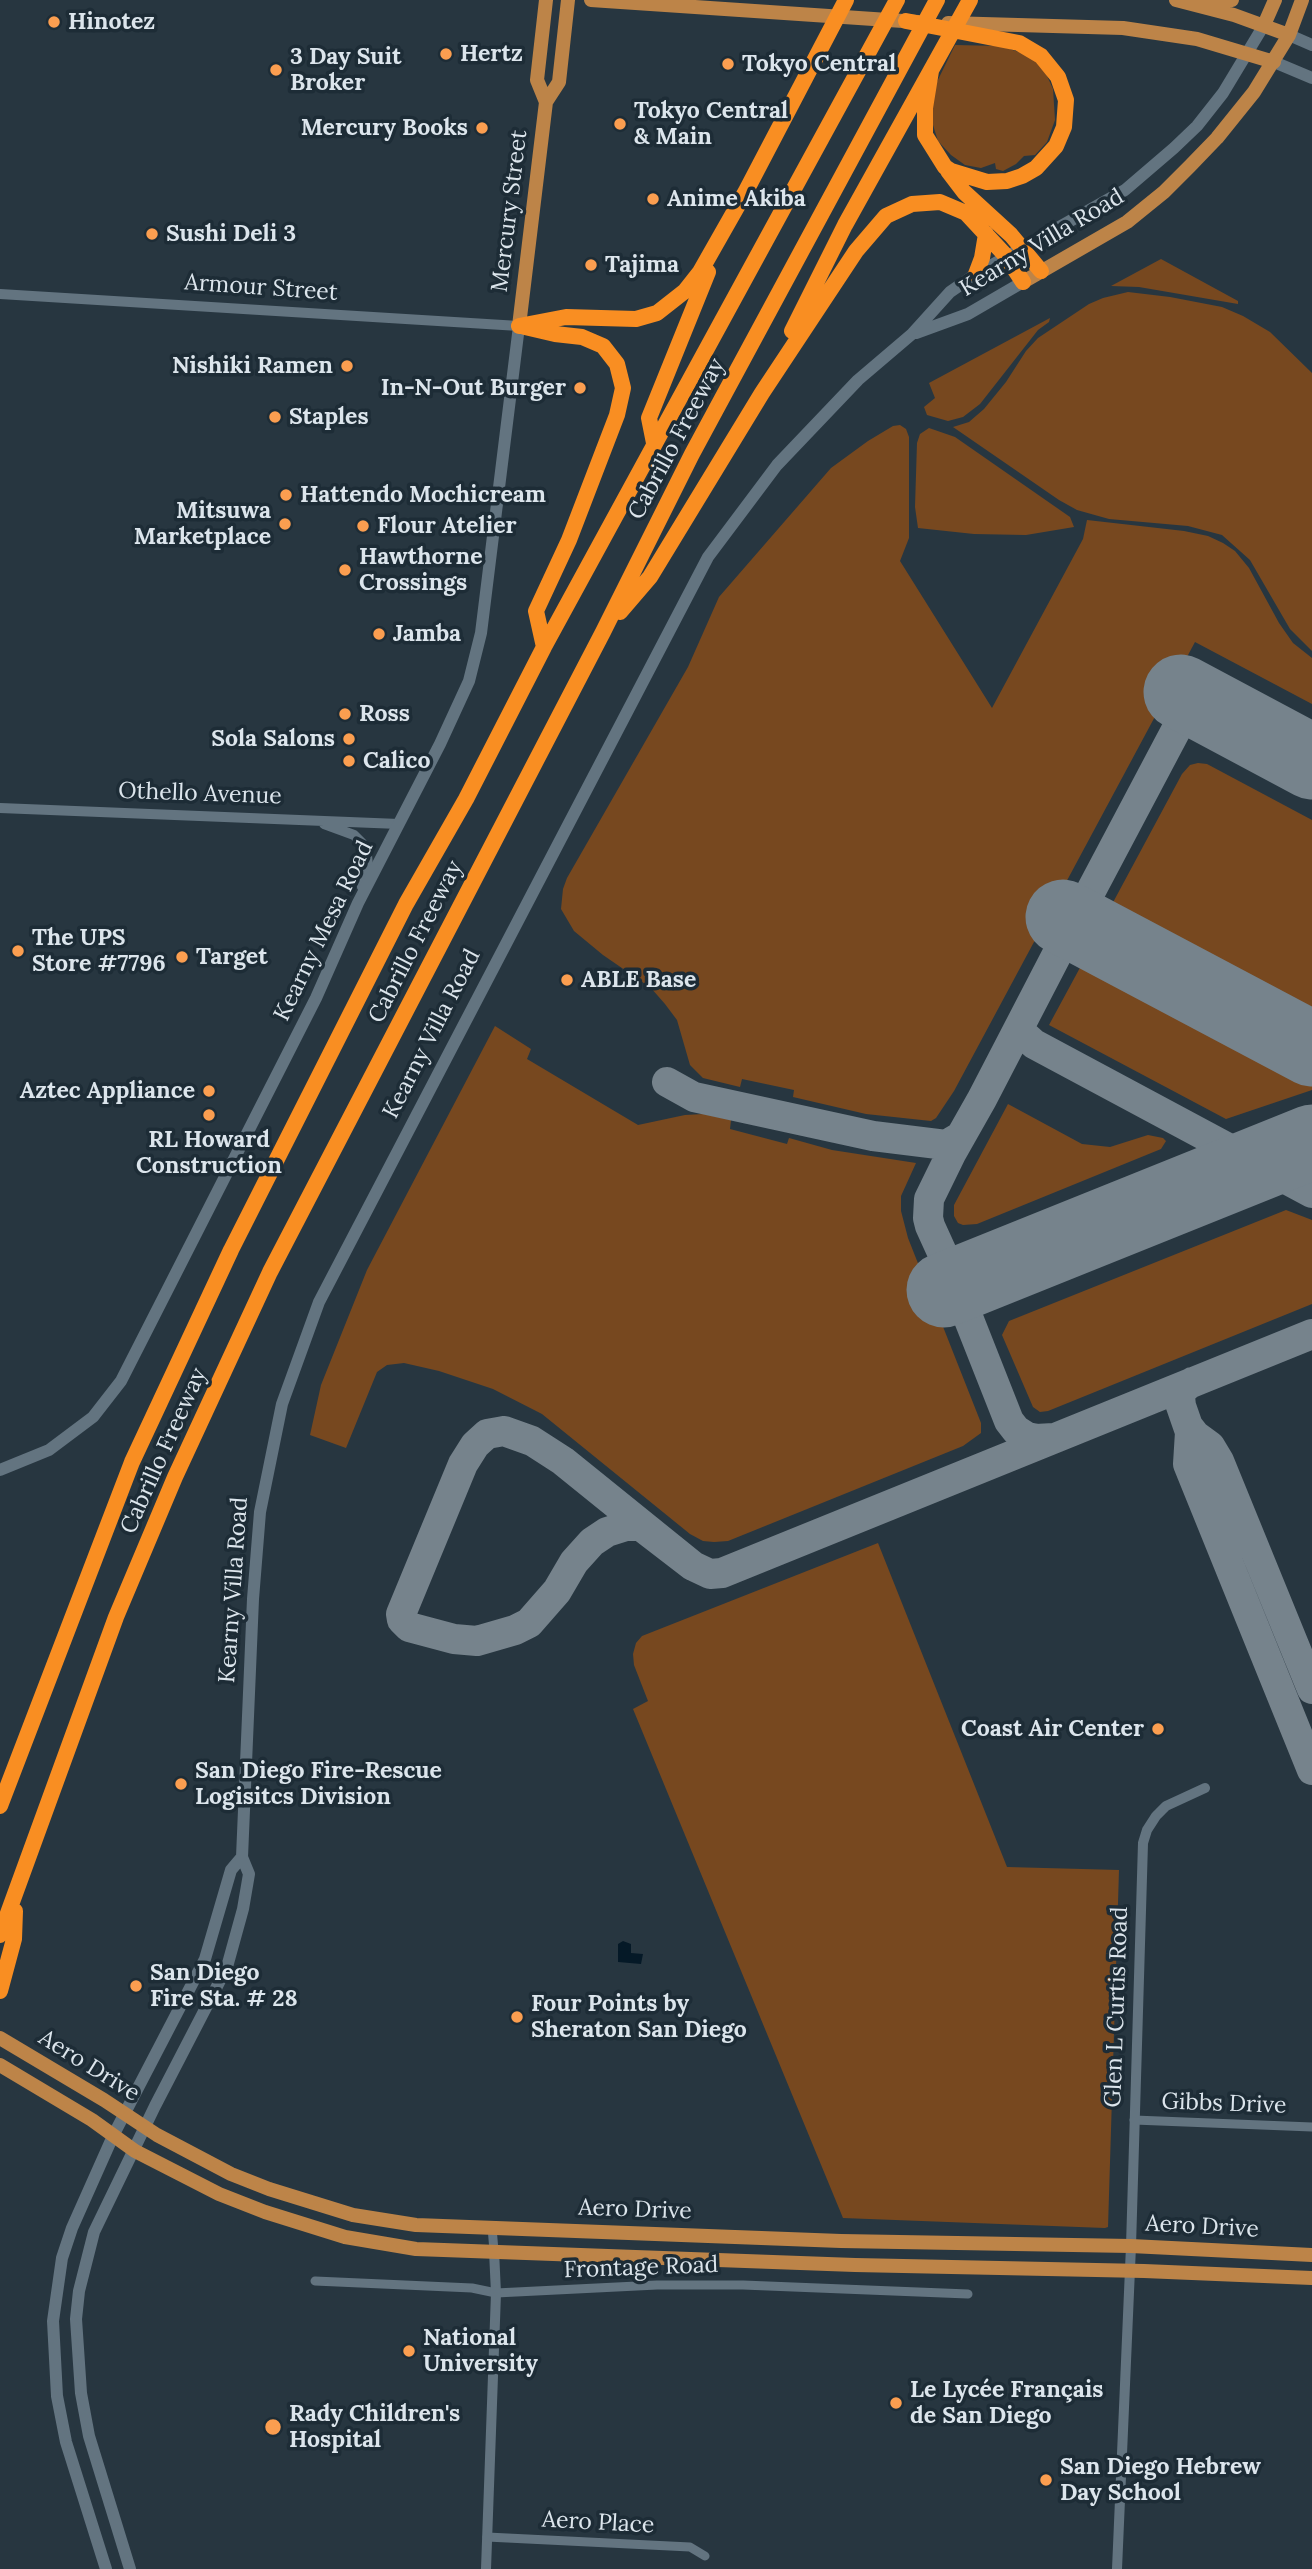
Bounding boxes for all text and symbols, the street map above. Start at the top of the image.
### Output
place label: Hinotez [68,8,155,36]
marker: Hinotez [46,14,62,30]
place label: Hertz [460,40,523,68]
place label: 3 Day Suit Broker [290,43,401,97]
marker: Hertz [438,46,454,62]
place label: Tokyo Central [742,50,896,78]
marker: Tokyo Central [720,56,736,72]
marker: 3 Day Suit Broker [268,62,284,78]
place label: Tokyo Central & Main [634,97,788,151]
place label: Mercury Books [301,114,468,142]
marker: Tokyo Central & Main [612,116,628,132]
marker: Mercury Books [474,120,490,136]
street label: Mercury Street [486,128,534,294]
street label: Kearny Villa Road [955,183,1129,303]
place label: Anime Akiba [667,185,806,213]
marker: Anime Akiba [645,191,661,207]
place label: Sushi Deli 3 [166,220,296,248]
marker: Sushi Deli 3 [144,226,160,242]
place label: Tajima [605,251,679,279]
marker: Tajima [583,257,599,273]
street label: Armour Street [184,269,338,307]
place label: Nishiki Ramen [172,352,333,380]
street label: Cabrillo Freeway [623,354,731,524]
marker: Nishiki Ramen [339,358,355,374]
place label: In-N-Out Burger [381,374,566,402]
marker: In-N-Out Burger [572,380,588,396]
place label: Staples [289,403,369,431]
marker: Staples [267,409,283,425]
place label: Hattendo Mochicream [300,481,546,509]
marker: Hattendo Mochicream [278,487,294,503]
place label: Mitsuwa Marketplace [134,497,271,551]
place label: Flour Atelier [377,512,517,540]
marker: Mitsuwa Marketplace [277,516,293,532]
marker: Flour Atelier [355,518,371,534]
place label: Hawthorne Crossings [359,543,483,597]
marker: Hawthorne Crossings [337,562,353,578]
place label: Jamba [393,620,461,648]
marker: Jamba [371,626,387,642]
place label: Ross [359,700,410,728]
marker: Ross [337,706,353,722]
place label: Sola Salons [211,725,335,753]
marker: Sola Salons [341,731,357,747]
place label: Calico [363,747,431,775]
marker: Calico [341,753,357,769]
street label: Othello Avenue [118,777,282,811]
street label: Kearny Mesa Road [268,836,380,1026]
street label: Cabrillo Freeway [363,856,469,1028]
place label: The UPS Store #7796 [32,924,166,978]
marker: The UPS Store #7796 [10,943,26,959]
place label: Target [196,943,268,971]
street label: Kearny Villa Road [377,945,487,1123]
marker: Target [174,949,190,965]
place label: ABLE Base [581,966,696,994]
marker: ABLE Base [559,972,575,988]
place label: Aztec Appliance [20,1077,195,1105]
marker: Aztec Appliance [201,1083,217,1099]
marker: RL Howard Construction [201,1107,217,1123]
place label: RL Howard Construction [136,1126,282,1180]
street label: Cabrillo Freeway [115,1364,213,1538]
street label: Kearny Villa Road [214,1496,254,1684]
place label: Coast Air Center [961,1715,1144,1743]
marker: Coast Air Center [1150,1721,1166,1737]
place label: San Diego Fire-Rescue Logisitcs Division [195,1757,442,1811]
marker: San Diego Fire-Rescue Logisitcs Division [173,1776,189,1792]
street label: Glen L Curtis Road [1100,1906,1134,2108]
place label: San Diego Fire Sta. # 28 [150,1959,298,2013]
marker: San Diego Fire Sta. # 28 [128,1978,144,1994]
place label: Four Points by Sheraton San Diego [531,1990,747,2044]
marker: Four Points by Sheraton San Diego [509,2009,525,2025]
street label: Aero Drive [33,2024,145,2108]
street label: Gibbs Drive [1161,2088,1287,2120]
street label: Aero Drive [578,2194,692,2226]
street label: Aero Drive [1145,2210,1259,2244]
street label: Frontage Road [563,2252,719,2284]
place label: National University [423,2324,538,2378]
marker: National University [401,2343,417,2359]
place label: Le Lycée Français de San Diego [910,2376,1103,2430]
marker: Le Lycée Français de San Diego [888,2395,904,2411]
place label: Rady Children's Hospital [289,2400,460,2454]
marker: Rady Children's Hospital [263,2417,283,2437]
place label: San Diego Hebrew Day School [1060,2453,1261,2507]
marker: San Diego Hebrew Day School [1038,2472,1054,2488]
street label: Aero Place [541,2506,655,2540]

